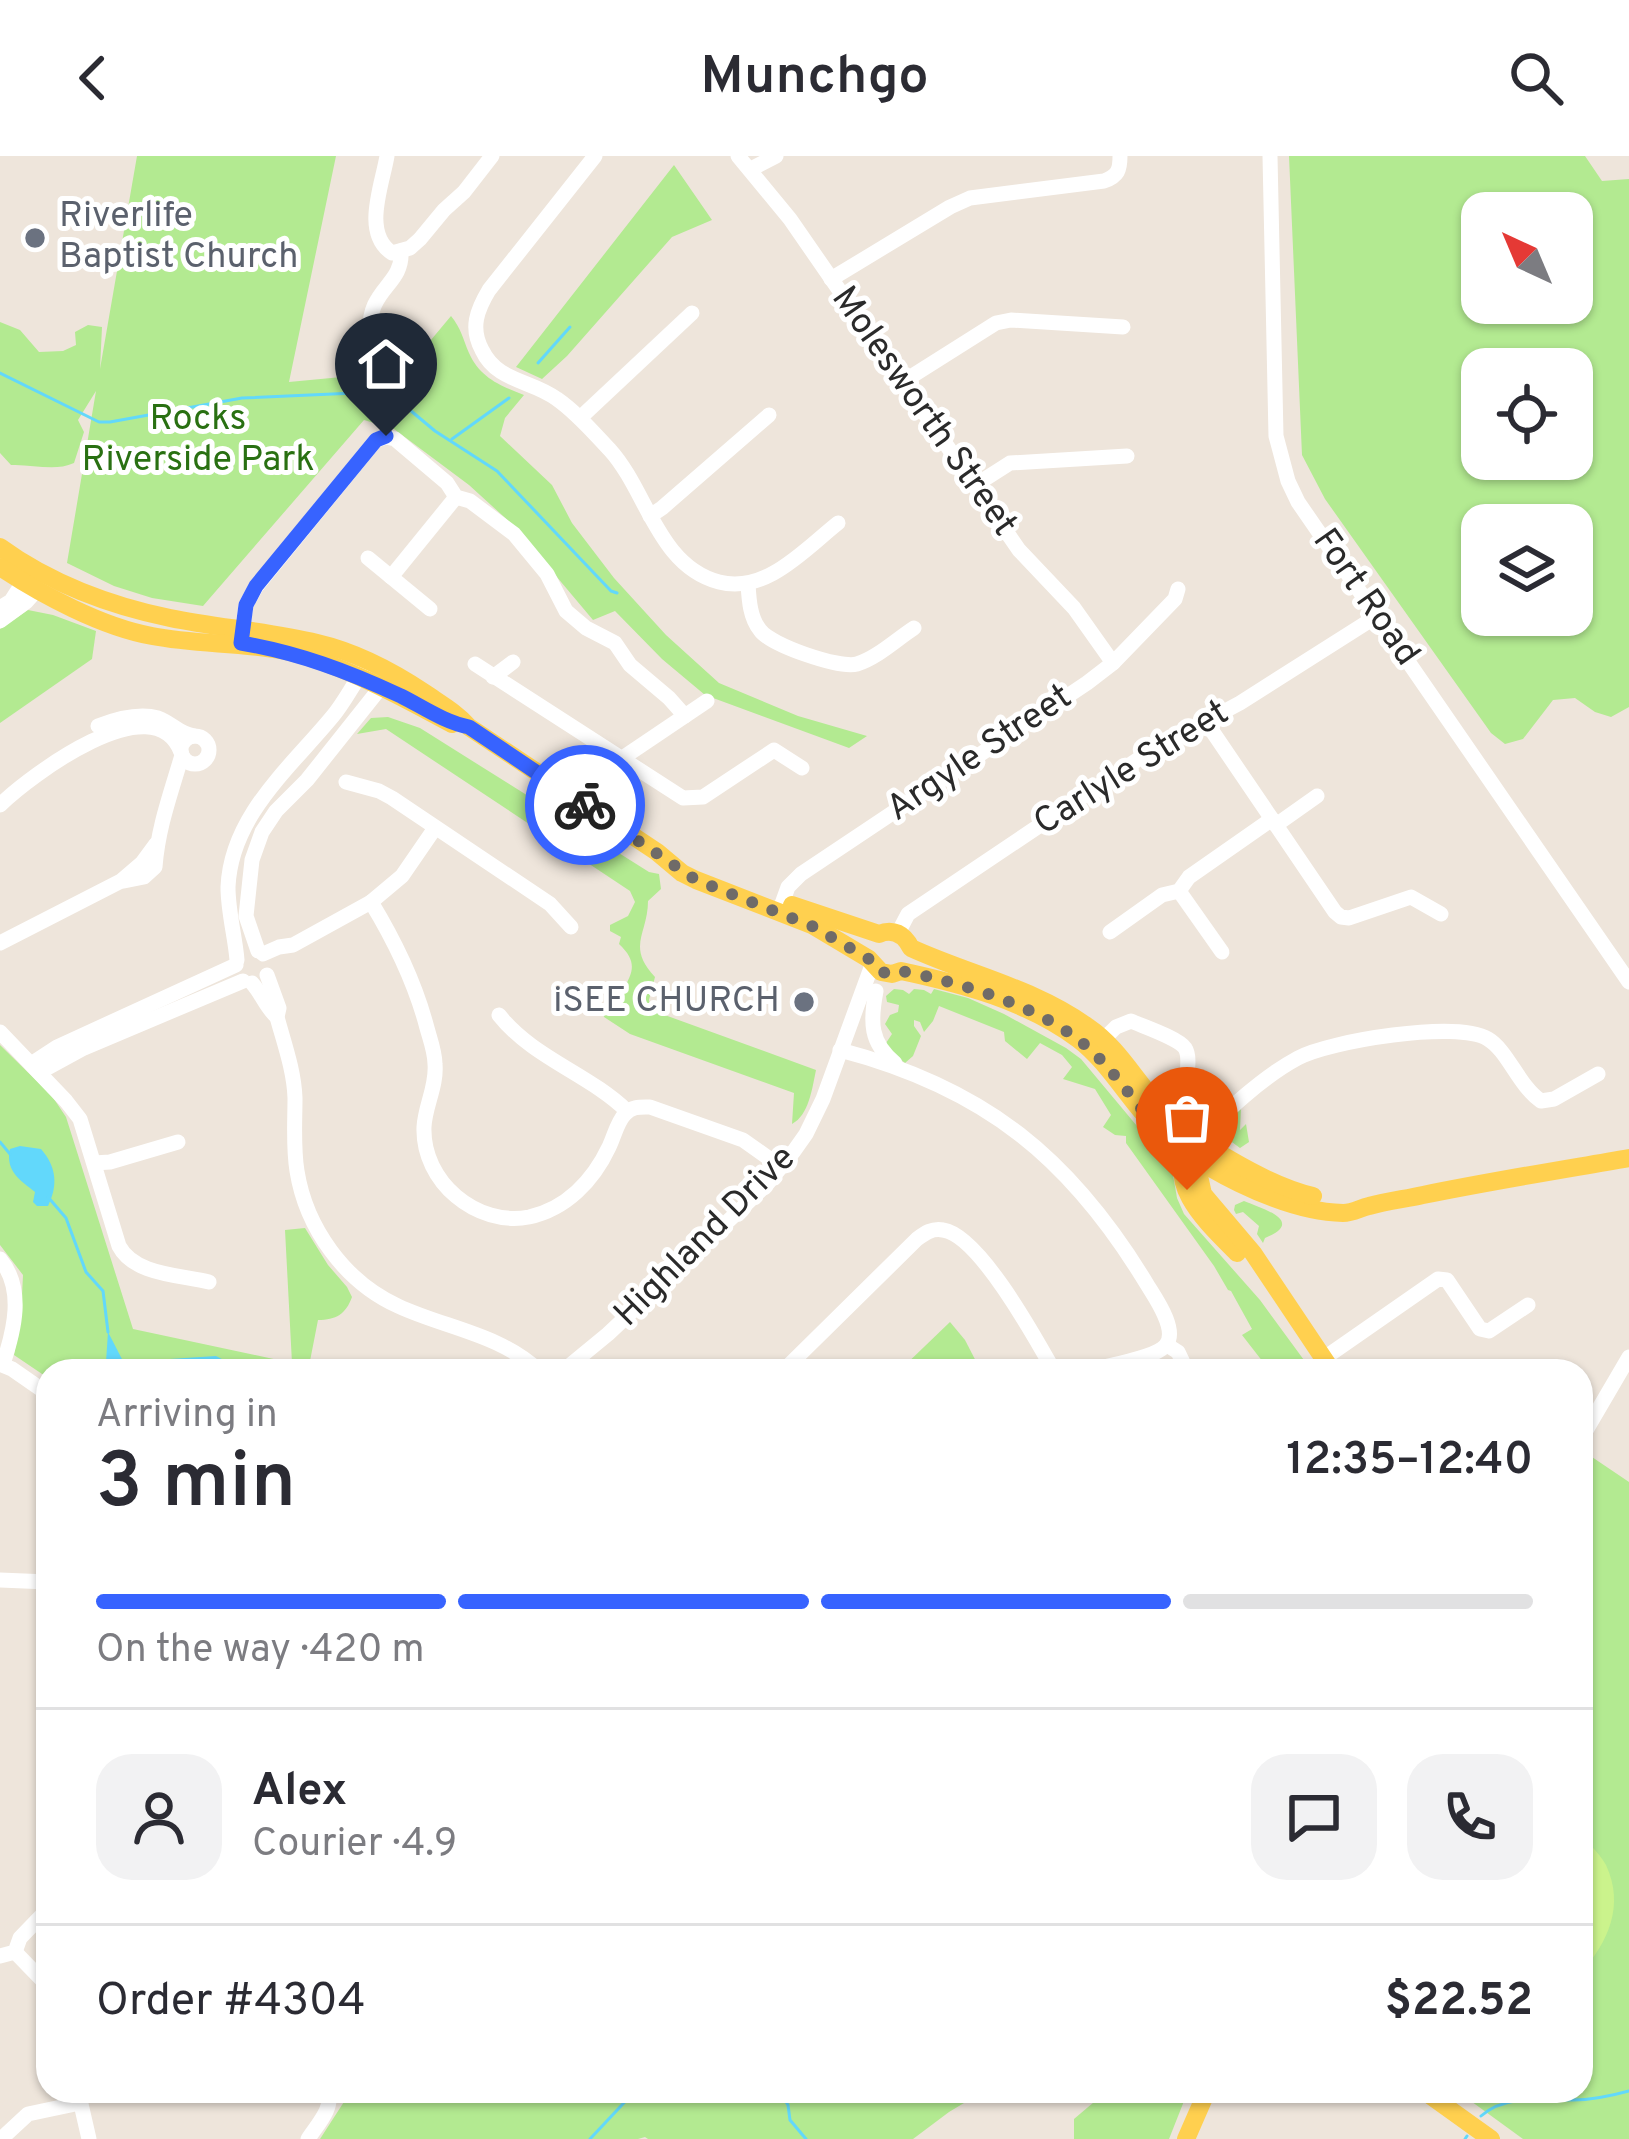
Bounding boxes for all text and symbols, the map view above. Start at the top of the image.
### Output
text: Munchgo [700,44,929,113]
icon: back [60,45,126,111]
icon: search [1503,45,1569,111]
north arrow [1461,192,1593,324]
map controls [1461,192,1593,636]
place label: Riverlife Baptist Church [59,194,298,281]
marker: Riverlife Baptist Church [22,225,48,251]
street label: Molesworth Street [820,278,1026,546]
pin [335,313,437,436]
icon: home [353,331,419,397]
button: locate [1461,348,1593,480]
park label: Rocks Riverside Park [81,397,315,484]
button: layers [1461,504,1593,636]
street label: Fort Road [1301,520,1429,676]
street label: Argyle Street [879,675,1081,833]
street label: Carlyle Street [1026,691,1238,847]
courier [525,745,645,865]
icon: bike [552,772,618,838]
place label: iSEE CHURCH [553,979,780,1025]
marker: iSEE CHURCH [791,989,817,1015]
pin [1136,1067,1238,1190]
icon: bag [1154,1085,1220,1151]
street label: Highland Drive [605,1136,807,1338]
text: Arriving in [96,1392,278,1441]
text: 12:35–12:40 [1286,1433,1533,1490]
text: 3 min [96,1436,296,1535]
text: On the way · 420 m [96,1627,425,1676]
button: person [96,1754,222,1880]
button: chat [1251,1754,1377,1880]
button: phone [1407,1754,1533,1880]
text: Alex [252,1764,347,1821]
text: Courier · 4.9 [252,1821,457,1870]
text: Order #4304 [96,1974,366,2031]
text: $22.52 [1385,1974,1533,2031]

